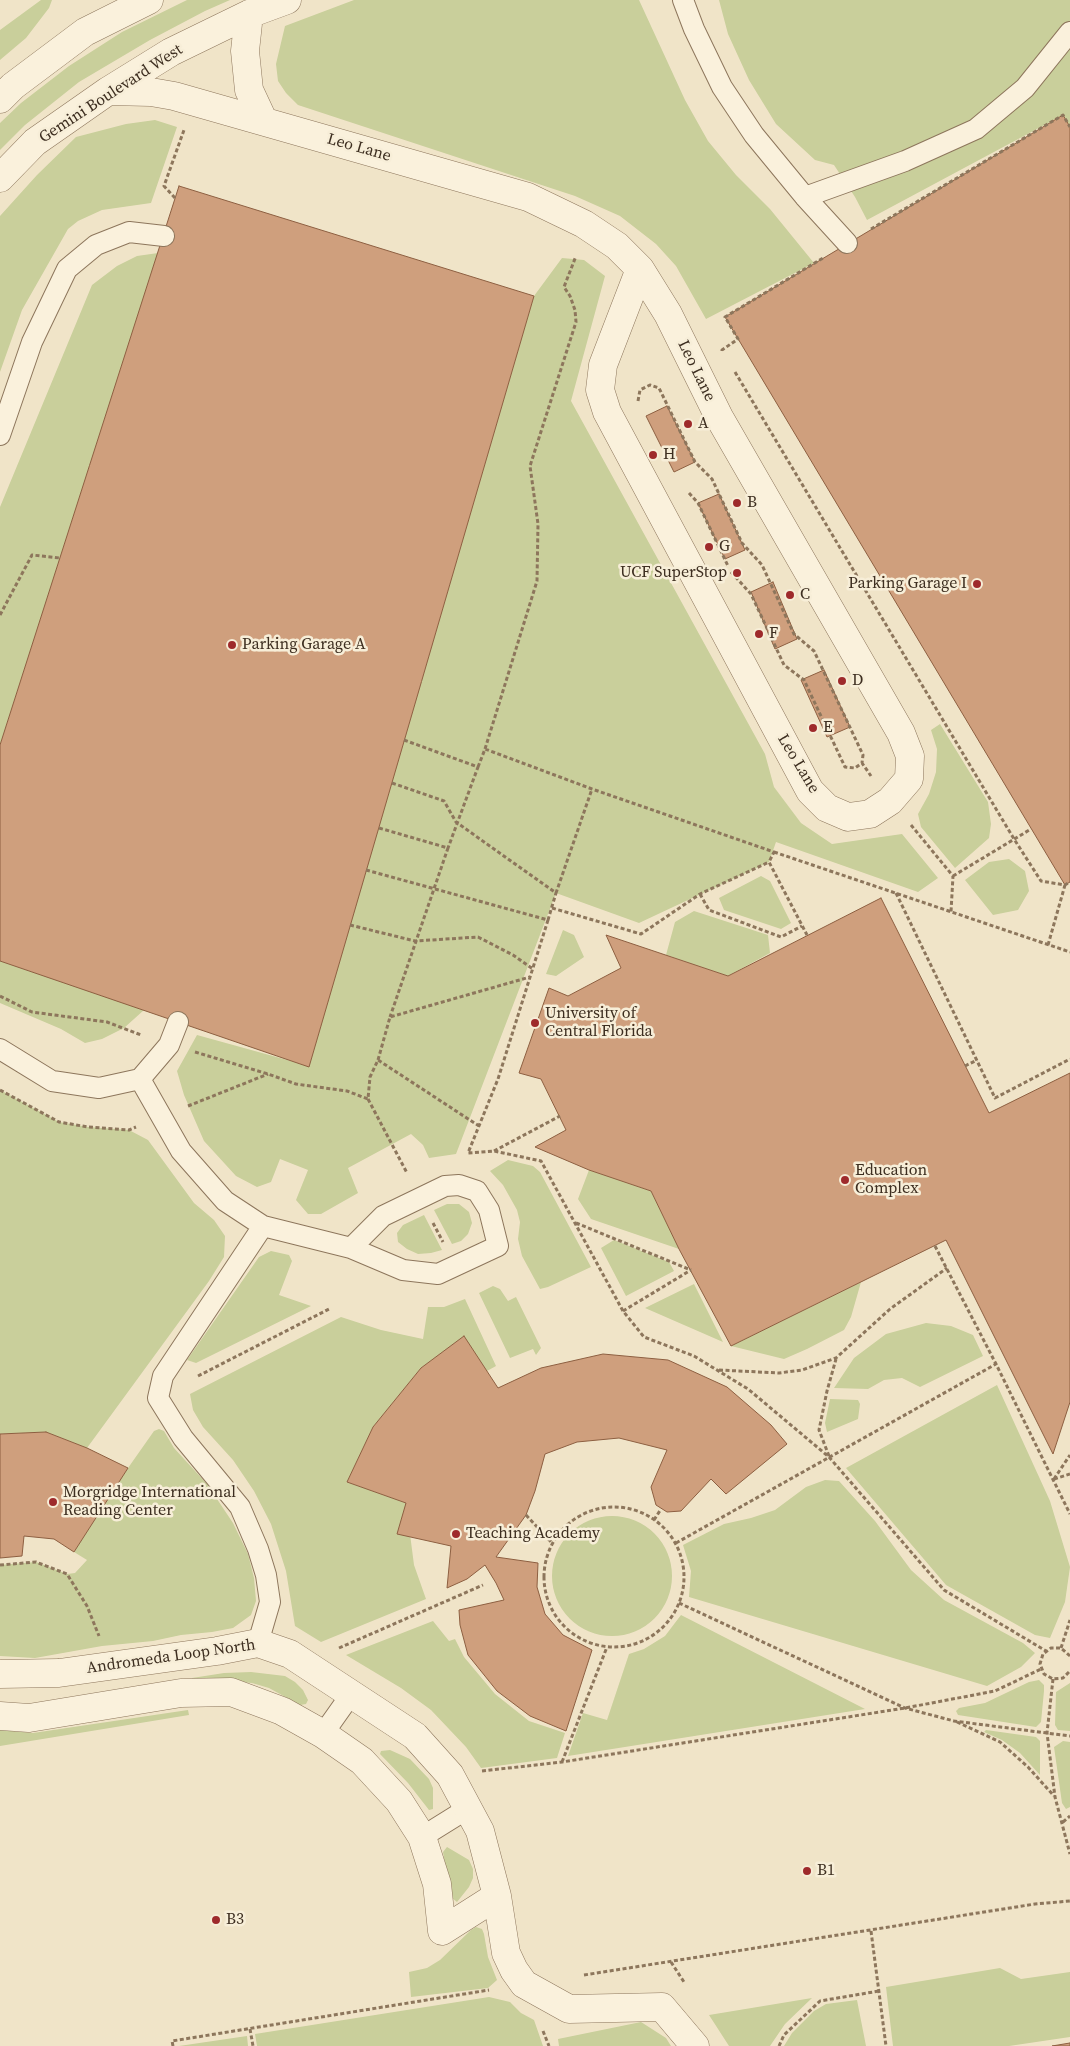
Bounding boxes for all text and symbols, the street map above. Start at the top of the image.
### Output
street label: Gemini Boulevard West [36,40,186,148]
street label: Leo Lane [325,130,393,166]
street label: Leo Lane [673,337,719,405]
place label: A [698,414,709,434]
marker: A [682,418,694,430]
place label: H [663,445,676,465]
marker: H [647,449,659,461]
place label: B [747,493,757,513]
marker: B [731,497,743,509]
place label: G [719,537,730,557]
marker: G [703,541,715,553]
place label: UCF SuperStop [620,563,727,583]
marker: UCF SuperStop [731,567,743,579]
place label: Parking Garage I [848,574,967,594]
marker: Parking Garage I [971,578,983,590]
place label: C [800,585,810,605]
marker: C [784,589,796,601]
place label: F [769,624,778,644]
marker: F [753,628,765,640]
place label: Parking Garage A [242,635,366,655]
marker: Parking Garage A [226,639,238,651]
place label: D [852,671,863,691]
marker: D [836,675,848,687]
place label: E [823,718,833,738]
marker: E [807,722,819,734]
street label: Leo Lane [773,731,823,797]
place label: University of Central Florida [545,1004,653,1042]
marker: University of Central Florida [529,1017,541,1029]
place label: Education Complex [855,1161,927,1199]
marker: Education Complex [839,1174,851,1186]
place label: Morgridge International Reading Center [63,1483,236,1521]
marker: Morgridge International Reading Center [47,1496,59,1508]
place label: Teaching Academy [466,1524,600,1544]
marker: Teaching Academy [450,1528,462,1540]
street label: Andromeda Loop North [85,1636,257,1678]
place label: B1 [817,1861,835,1881]
marker: B1 [801,1865,813,1877]
place label: B3 [226,1910,244,1930]
marker: B3 [210,1914,222,1926]

